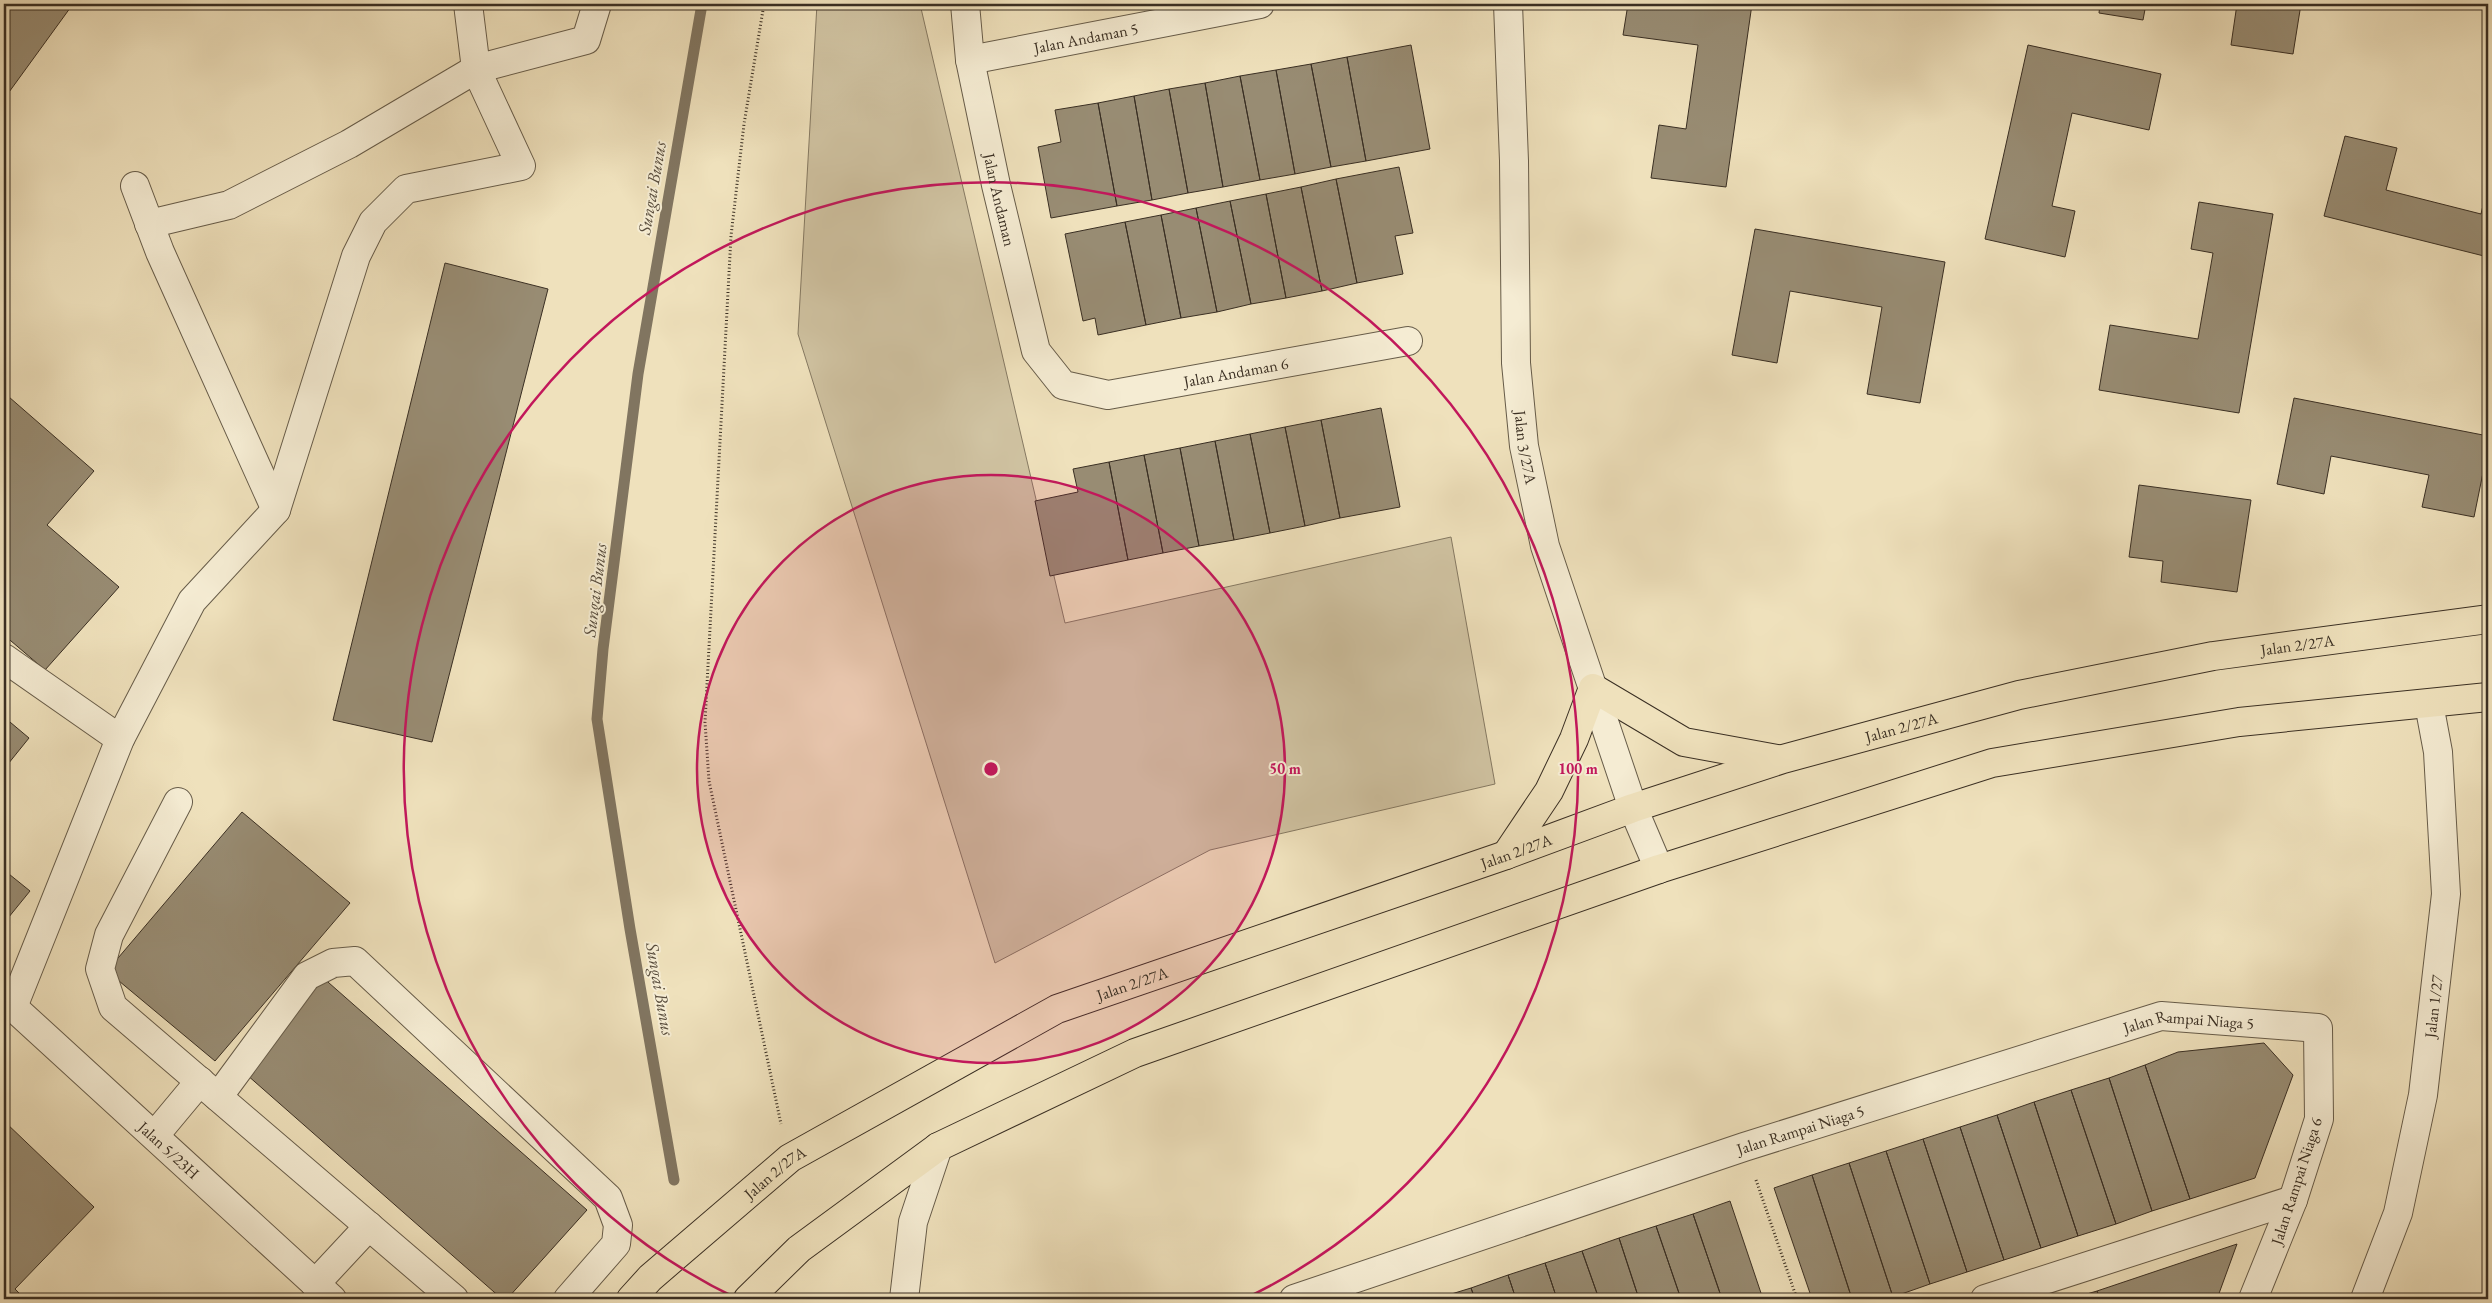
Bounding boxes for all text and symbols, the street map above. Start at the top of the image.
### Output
street label: Jalan Andaman 5 [1030,18,1140,59]
water label: Sungai Bunus [632,139,672,237]
street label: Jalan Andaman [978,149,1021,249]
street label: Jalan Andaman 6 [1180,353,1290,393]
street label: Jalan 3/27A [1509,408,1542,487]
water label: Sungai Bunus [577,541,613,639]
street label: Jalan 2/27A [2257,630,2337,661]
street label: Jalan 2/27A [1861,707,1941,748]
text: 50 m [1269,759,1301,778]
text: 100 m [1558,759,1598,778]
centre of rings [982,760,1000,778]
street label: Jalan 2/27A [1476,829,1556,875]
water label: Sungai Bunus [640,940,680,1038]
street label: Jalan 2/27A [1092,961,1172,1006]
street label: Jalan 1/27 [2419,973,2448,1041]
street label: Jalan Rampai Niaga 5 [2118,1005,2255,1039]
street label: Jalan Rampai Niaga 5 [1732,1100,1867,1160]
street label: Jalan 5/23H [132,1115,204,1184]
street label: Jalan Rampai Niaga 6 [2265,1115,2327,1249]
street label: Jalan 2/27A [738,1141,811,1205]

